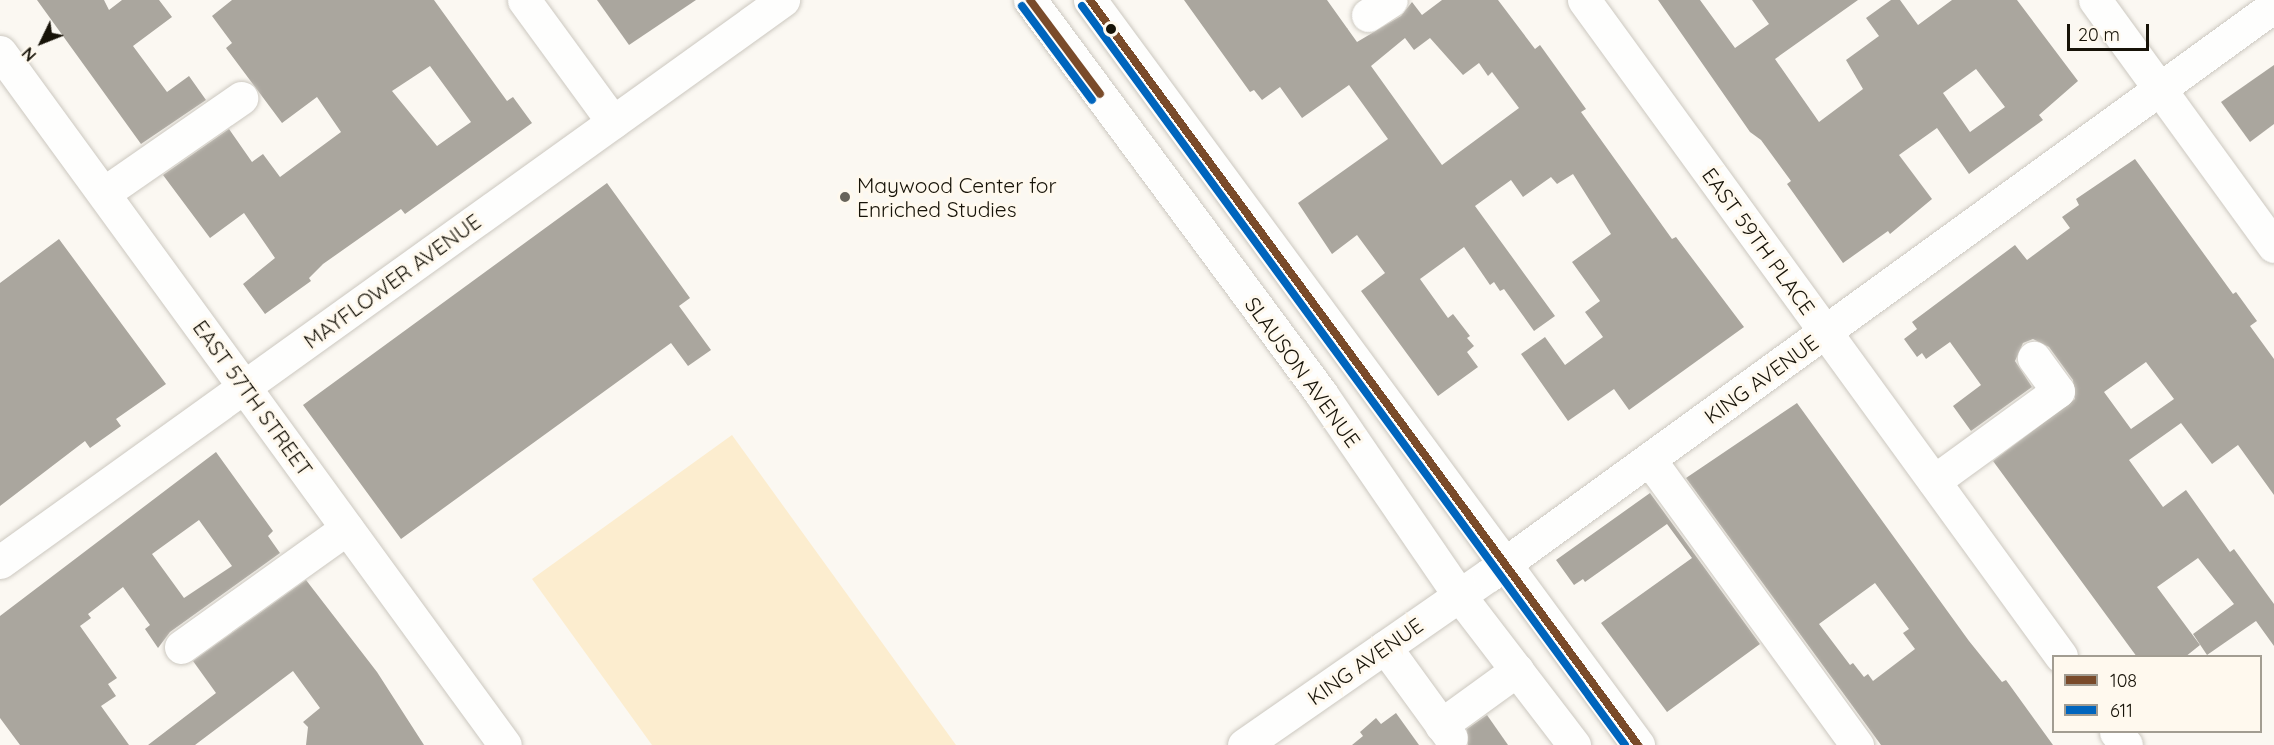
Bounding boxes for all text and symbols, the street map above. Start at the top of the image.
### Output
north arrow [12,12,72,72]
scale bar [2070,12,2152,50]
unlabelled marker [1105,23,1117,35]
text: 20 m [2078,23,2120,46]
text: N [18,43,40,65]
street label: EAST 59TH PLACE [1697,163,1821,319]
place label: Maywood Center for Enriched Studies [857,172,1057,222]
marker: Maywood Center for Enriched Studies [838,190,852,204]
street label: MAYFLOWER AVENUE [299,208,485,354]
street label: SLAUSON AVENUE [1240,292,1366,452]
street label: EAST 57TH STREET [188,315,318,481]
street label: KING AVENUE [1699,329,1823,429]
street label: KING AVENUE [1303,612,1427,710]
legend [2052,655,2262,733]
text: 108 [2110,669,2137,692]
text: 611 [2110,699,2133,722]

